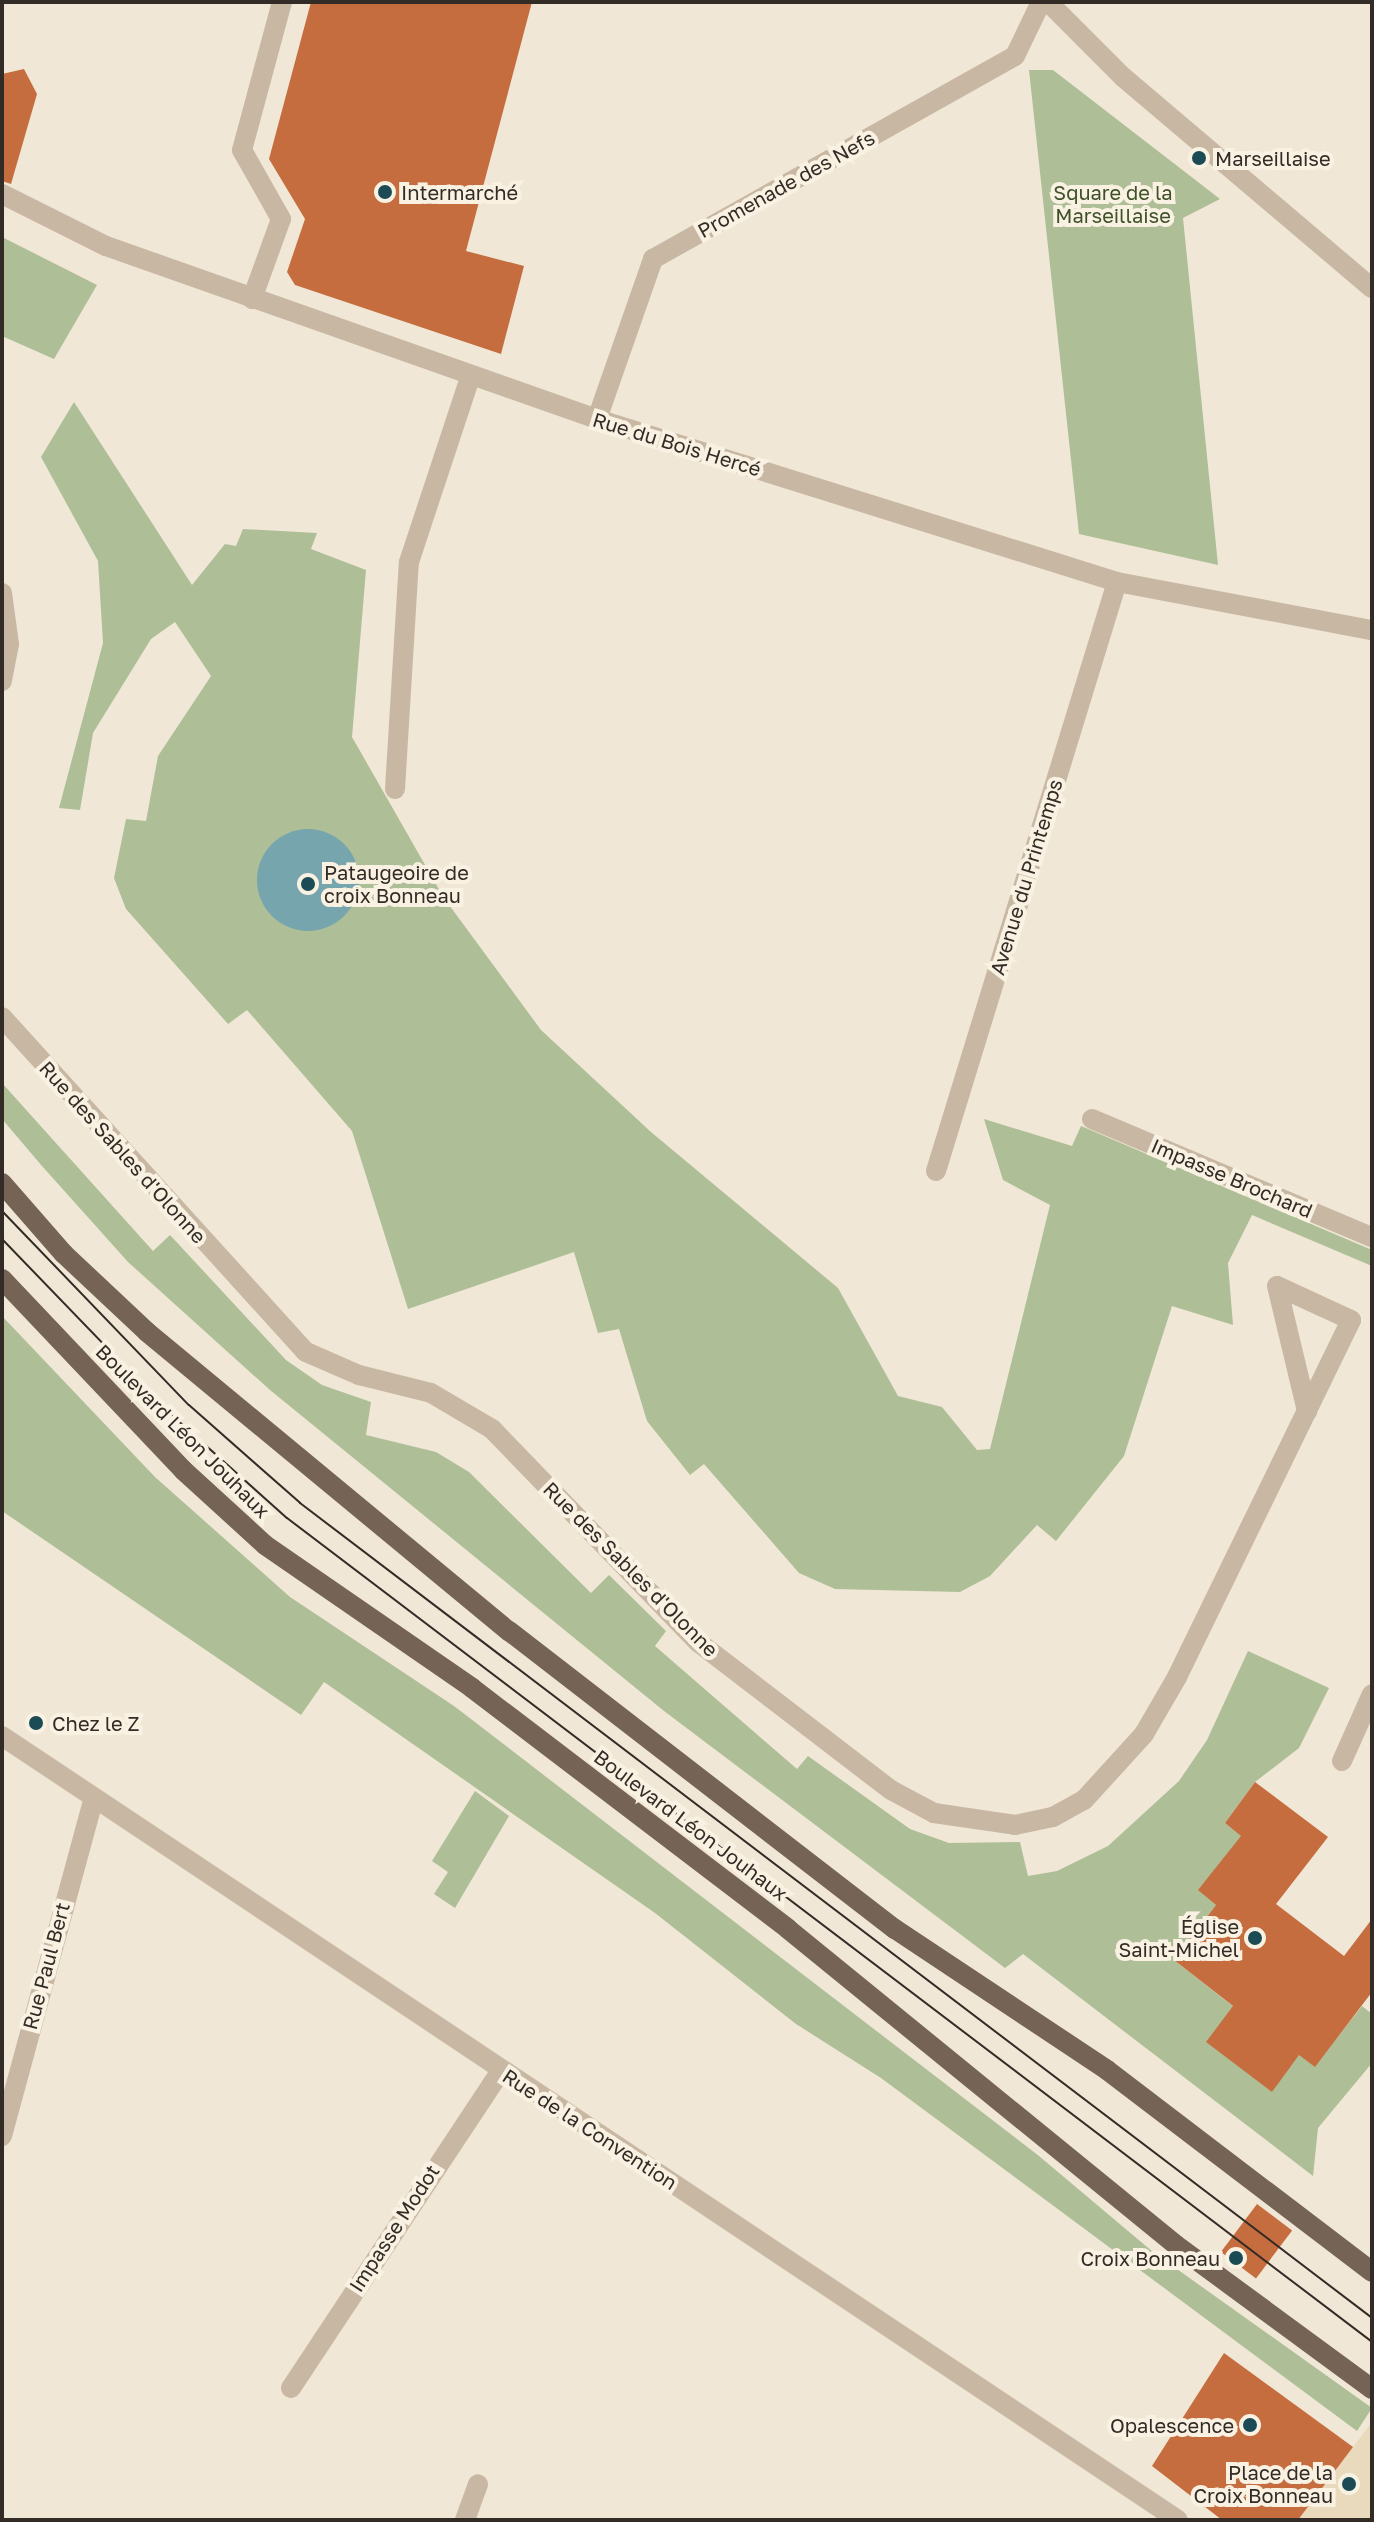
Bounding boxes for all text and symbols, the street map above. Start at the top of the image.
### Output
street label: Promenade des Nefs [693,125,879,243]
place label: Marseillaise [1215,146,1331,170]
marker: Marseillaise [1190,149,1208,167]
place label: Intermarché [401,180,518,204]
park label: Square de la Marseillaise [1053,181,1173,228]
marker: Intermarché [376,183,394,201]
street label: Rue du Bois Hercé [590,407,764,481]
street label: Avenue du Printemps [985,776,1067,978]
place label: Pataugeoire de croix Bonneau [324,860,469,907]
marker: Pataugeoire de croix Bonneau [299,875,317,893]
street label: Rue des Sables d'Olonne [35,1056,211,1248]
street label: Impasse Brochard [1148,1133,1316,1223]
street label: Boulevard Léon Jouhaux [91,1339,275,1523]
street label: Rue des Sables d'Olonne [539,1477,723,1661]
place label: Chez le Z [52,1711,139,1735]
marker: Chez le Z [27,1714,45,1732]
street label: Boulevard Léon Jouhaux [590,1744,792,1906]
street label: Rue Paul Bert [17,1900,75,2032]
place label: Église Saint-Michel [1118,1914,1239,1961]
marker: Église Saint-Michel [1246,1929,1264,1947]
street label: Rue de la Convention [498,2064,682,2194]
street label: Impasse Modot [344,2160,444,2296]
place label: Croix Bonneau [1080,2246,1220,2270]
marker: Croix Bonneau [1227,2249,1245,2267]
place label: Opalescence [1110,2413,1234,2437]
marker: Opalescence [1241,2416,1259,2434]
place label: Place de la Croix Bonneau [1193,2460,1333,2507]
marker: Place de la Croix Bonneau [1340,2475,1358,2493]

